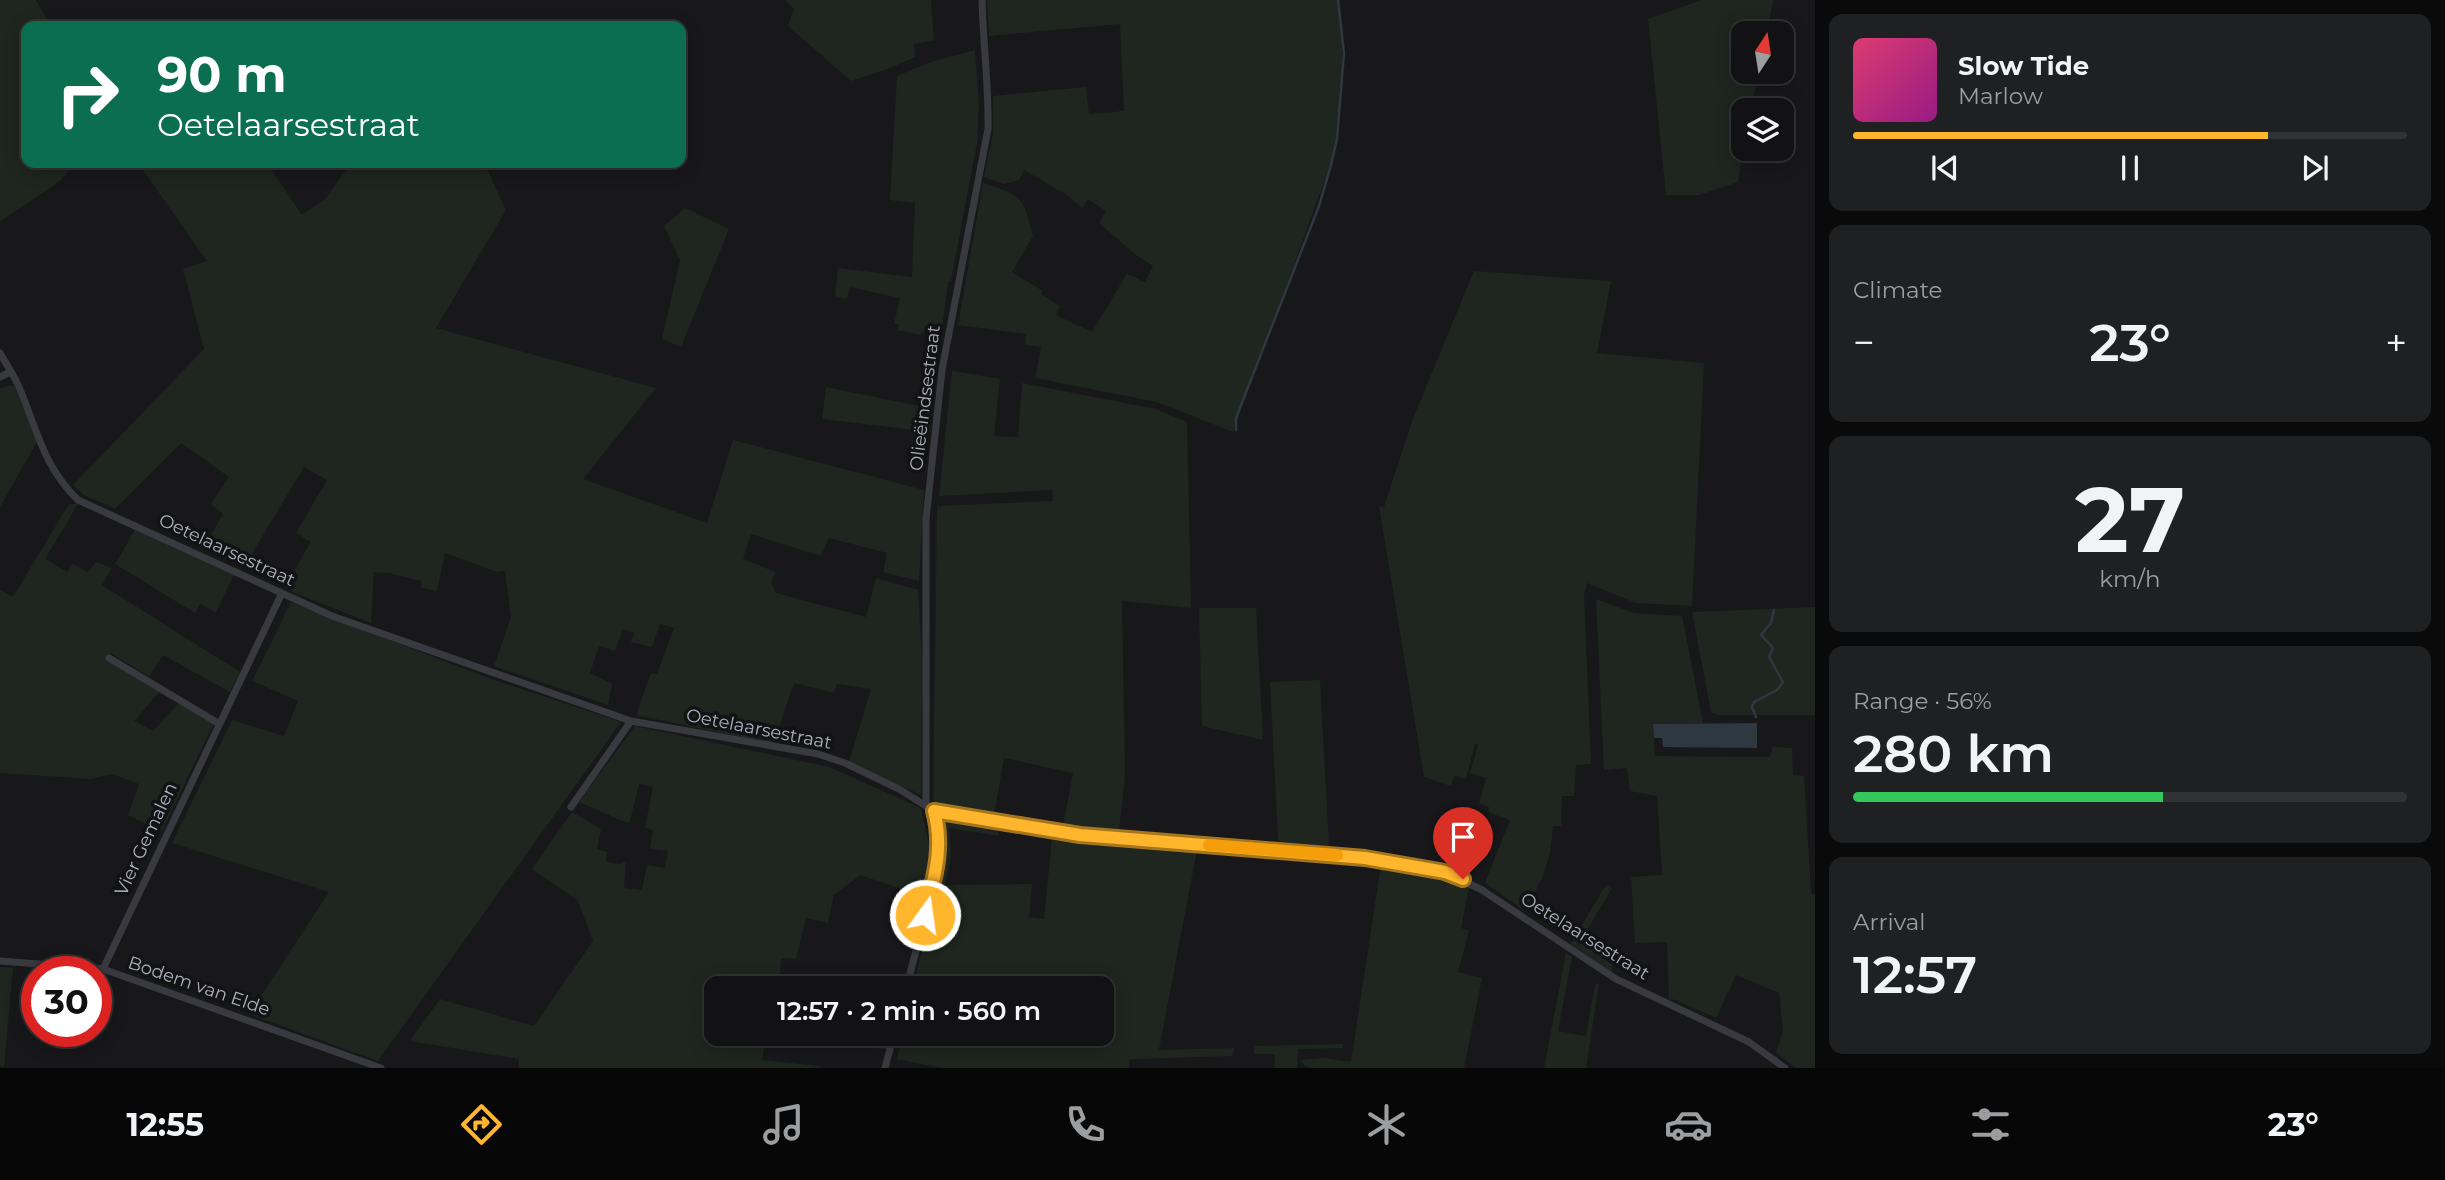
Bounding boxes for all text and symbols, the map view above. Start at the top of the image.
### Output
north arrow [1731,21,1794,84]
map controls [1731,21,1794,161]
text: 90 m [157,45,287,104]
icon: right [42,49,133,140]
text: Slow Tide [1958,50,2089,82]
text: Marlow [1958,82,2043,110]
button: layers [1731,98,1794,161]
text: Oetelaarsestraat [157,105,420,144]
icon: previous [1926,149,1964,187]
icon: pause [2111,149,2149,187]
icon: next [2296,149,2334,187]
text: Climate [1853,276,1942,304]
text: 23° [2089,311,2171,374]
text: − [1853,319,1875,366]
text: + [2385,319,2407,366]
street label: Olieëindsestraat [905,324,945,472]
text: 27 [2075,464,2185,575]
street label: Oetelaarsestraat [155,509,299,591]
text: km/h [2099,565,2161,593]
text: Range · 56% [1853,687,1992,715]
street label: Oetelaarsestraat [684,704,834,754]
text: 280 km [1853,722,2054,785]
street label: Vier Gemalen [110,779,182,899]
pin [1433,807,1493,879]
icon: arrive [1444,818,1482,856]
position arrow [888,878,962,952]
street label: Oetelaarsestraat [1516,887,1654,985]
text: Arrival [1853,908,1926,936]
text: 12:57 [1853,943,1977,1006]
street label: Bodem van Elde [125,951,273,1021]
speed limit sign: 30 [21,956,112,1047]
text: 12:57 · 2 min · 560 m [777,995,1041,1027]
icon: directions [457,1100,506,1149]
icon: music [759,1100,808,1149]
icon: phone [1061,1100,1110,1149]
icon: climate [1362,1100,1411,1149]
icon: car [1664,1100,1713,1149]
icon: filters [1966,1100,2015,1149]
text: 12:55 [126,1105,204,1144]
text: 23° [2268,1105,2319,1144]

